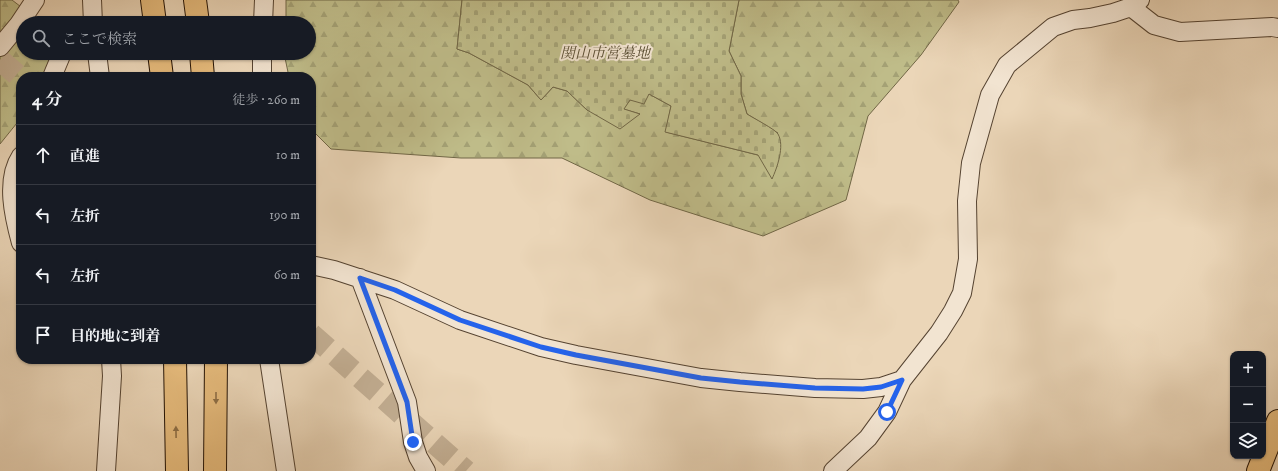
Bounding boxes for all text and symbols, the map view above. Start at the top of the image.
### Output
search box [16,16,316,60]
icon: search [30,27,52,49]
text: ここで検索 [62,30,137,49]
park label: 関山市営墓地 [560,44,652,63]
text: 4 分 [32,89,62,111]
text: 徒歩 · 260 m [233,92,300,108]
icon: ahead [32,144,54,166]
text: 直進 [70,147,100,166]
text: 10 m [276,147,300,163]
icon: left [32,204,54,226]
text: 左折 [70,207,100,226]
text: 190 m [269,207,300,223]
icon: left [32,264,54,286]
text: 左折 [70,267,100,286]
text: 60 m [274,267,300,283]
icon: arrive [32,324,54,346]
text: 目的地に到着 [70,327,160,346]
map controls [1230,351,1266,459]
button: + [1230,351,1266,387]
button: − [1230,387,1266,423]
one-way arrow [213,392,219,405]
route start [878,403,896,421]
button: layers [1230,423,1266,459]
one-way arrow [173,425,179,438]
route end [404,433,422,451]

